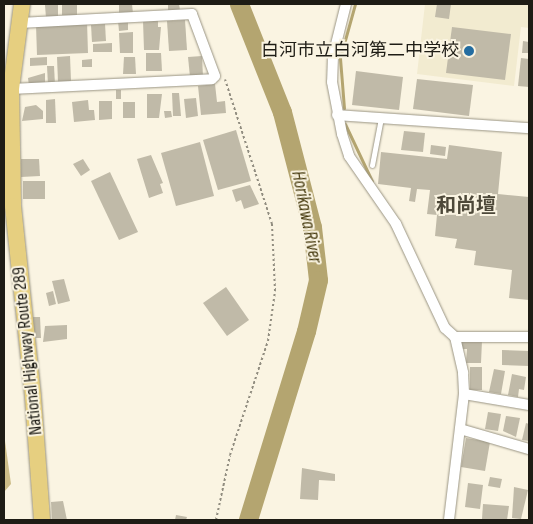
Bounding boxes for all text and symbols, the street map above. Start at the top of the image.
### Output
place label: 白河市立白河第二中学校 [261,40,459,62]
marker: 白河市立白河第二中学校 [463,45,475,57]
water label: Horikawa River [286,169,326,265]
district label: 和尚壇 [436,194,496,218]
street label: National Highway Route 289 [8,266,48,436]

